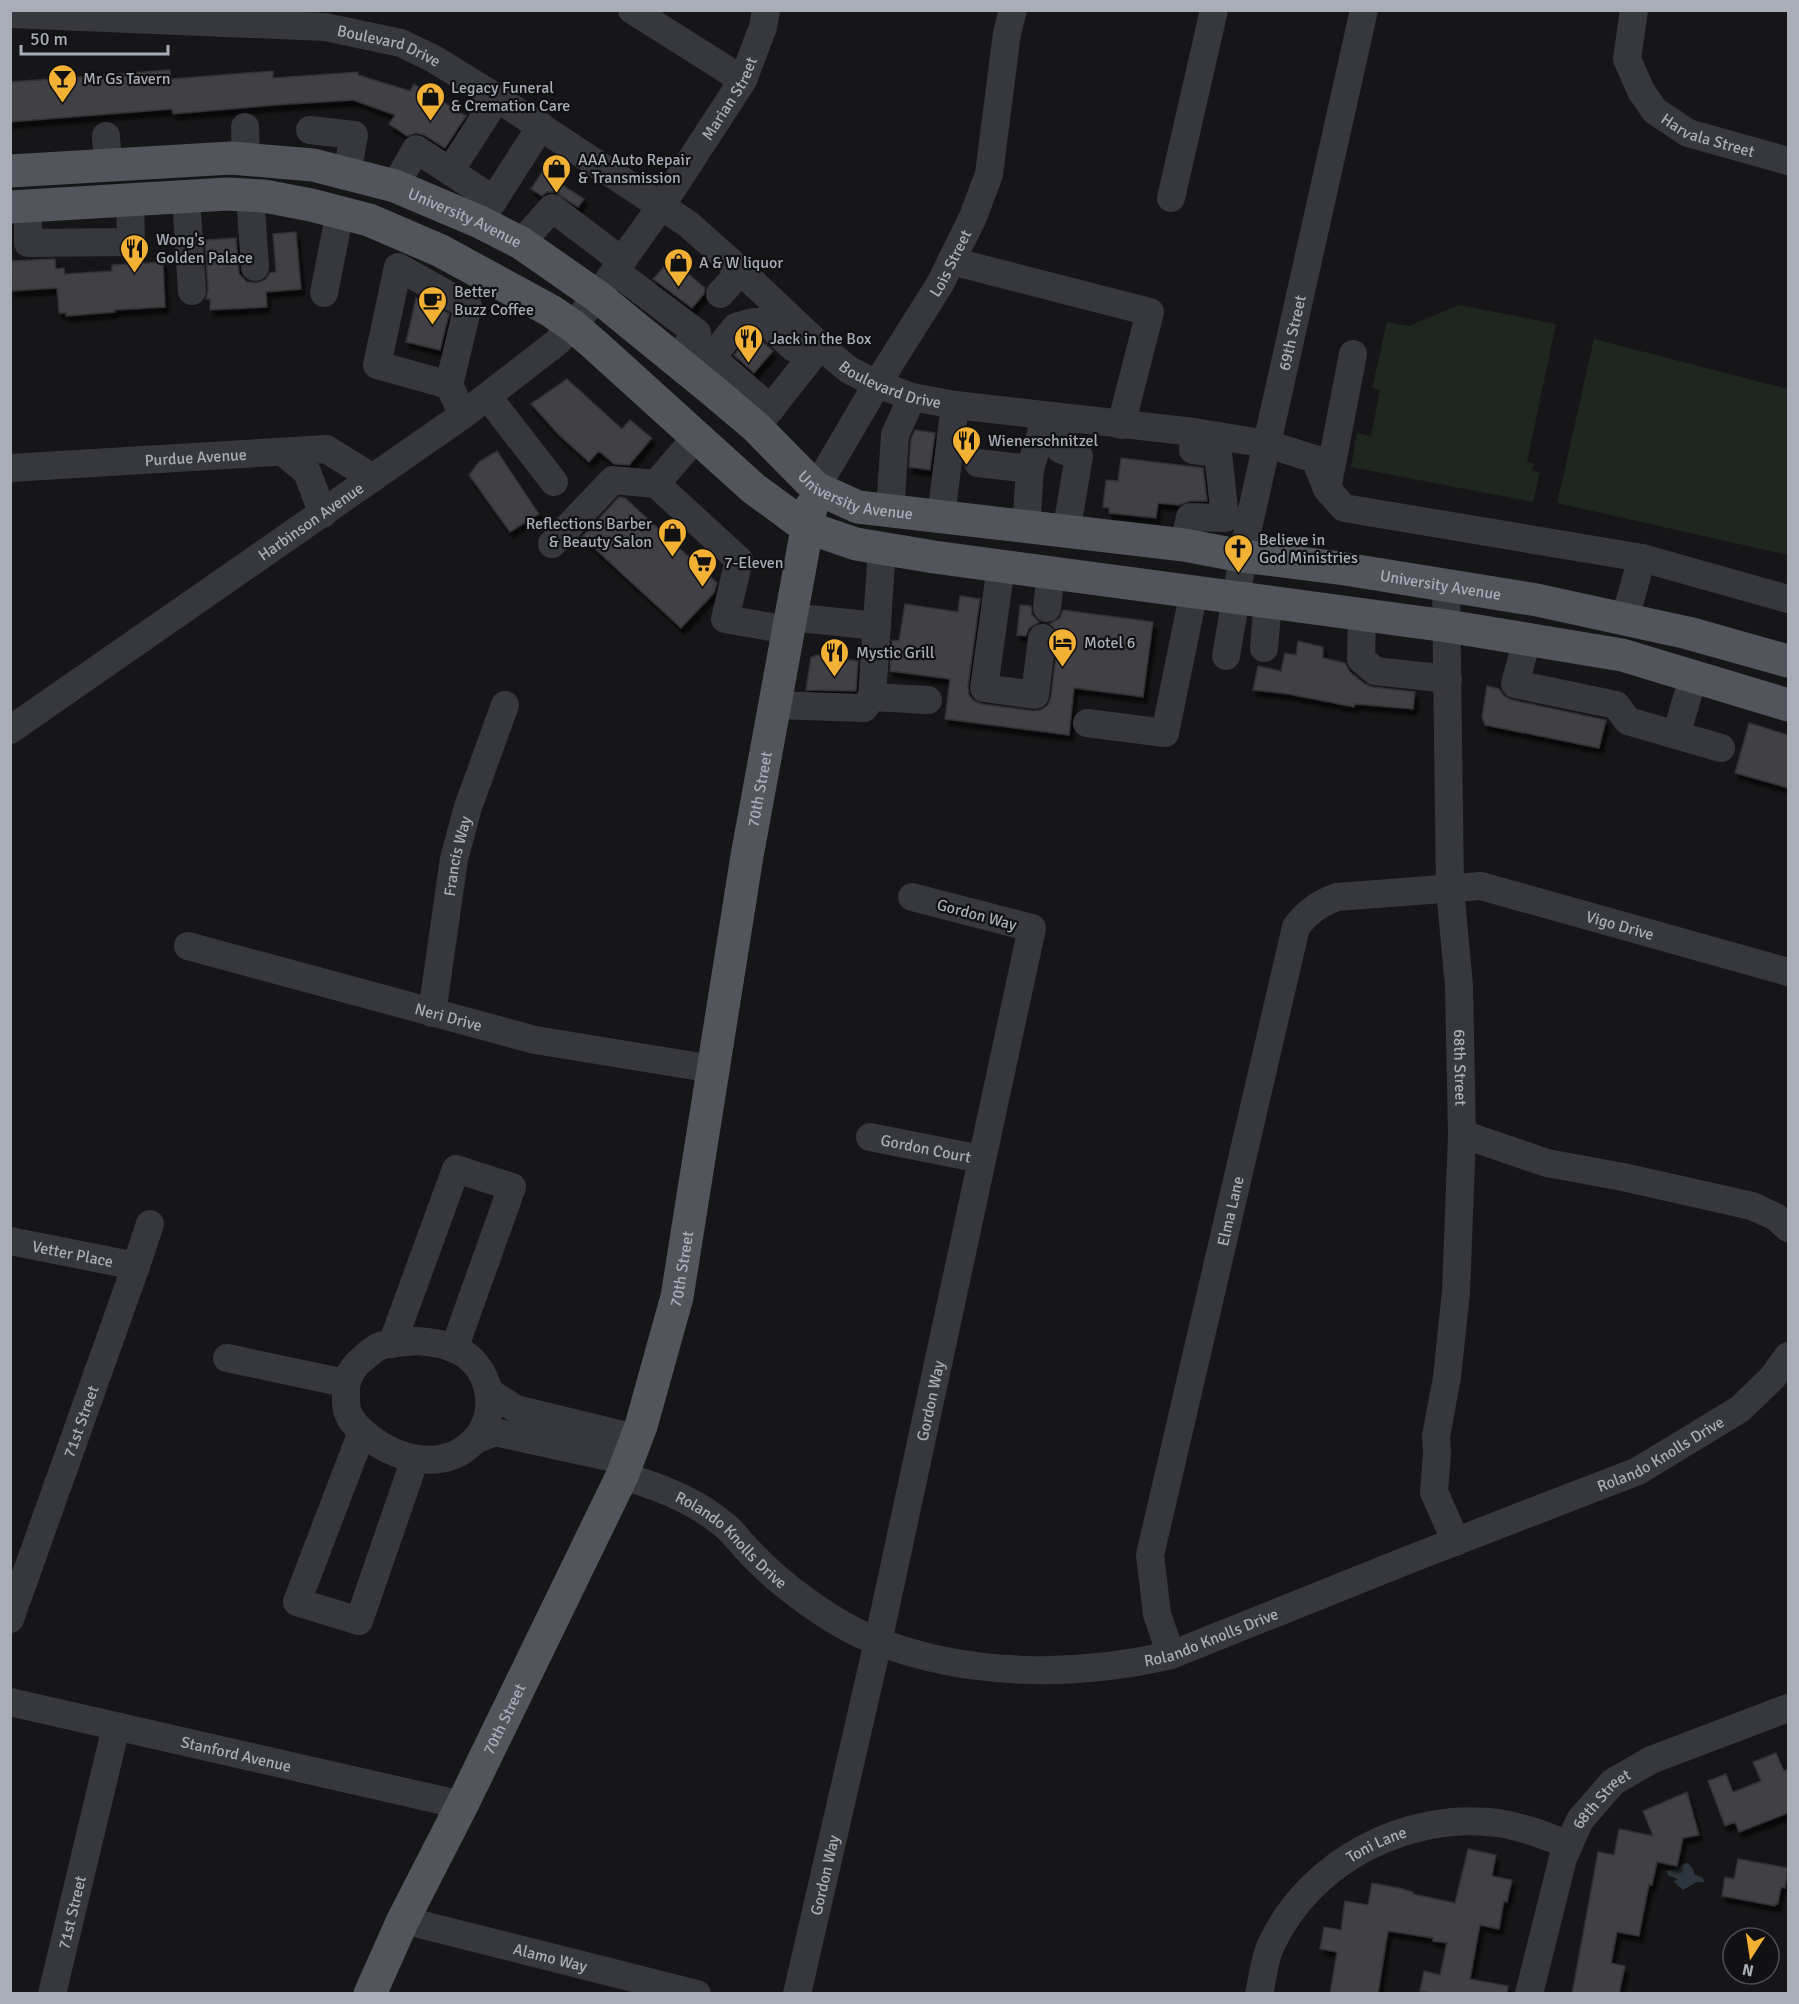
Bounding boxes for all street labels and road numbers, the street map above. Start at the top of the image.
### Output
street label: Boulevard Drive [335,21,444,72]
street label: Marian Street [698,54,762,144]
street label: Harvala Street [1657,109,1757,162]
street label: University Avenue [405,184,525,253]
street label: Lois Street [925,226,976,301]
street label: 69th Street [1275,293,1311,373]
street label: Boulevard Drive [834,357,943,413]
street label: Purdue Avenue [144,445,247,471]
street label: University Avenue [793,467,914,524]
street label: Harbinson Avenue [254,478,368,565]
street label: University Avenue [1378,566,1503,605]
street label: 70th Street [743,749,777,829]
street label: Francis Way [440,813,476,898]
street label: Gordon Way [935,895,1019,935]
street label: Vigo Drive [1584,907,1656,945]
street label: Neri Drive [413,999,484,1036]
street label: 68th Street [1449,1029,1470,1107]
street label: Gordon Court [879,1130,973,1168]
street label: Elma Lane [1213,1174,1249,1248]
street label: 70th Street [666,1229,698,1310]
street label: Vetter Place [30,1237,115,1272]
street label: Gordon Way [913,1358,950,1443]
street label: 71st Street [59,1382,104,1460]
street label: Rolando Knolls Drive [1594,1412,1728,1497]
street label: Rolando Knolls Drive [672,1487,791,1594]
street label: Rolando Knolls Drive [1142,1604,1281,1671]
street label: 70th Street [479,1680,531,1758]
street label: Stanford Avenue [179,1732,293,1777]
street label: 68th Street [1568,1765,1635,1832]
street label: Toni Lane [1343,1822,1409,1868]
street label: Gordon Way [806,1833,844,1917]
street label: 71st Street [54,1873,91,1951]
street label: Alamo Way [511,1939,590,1977]

